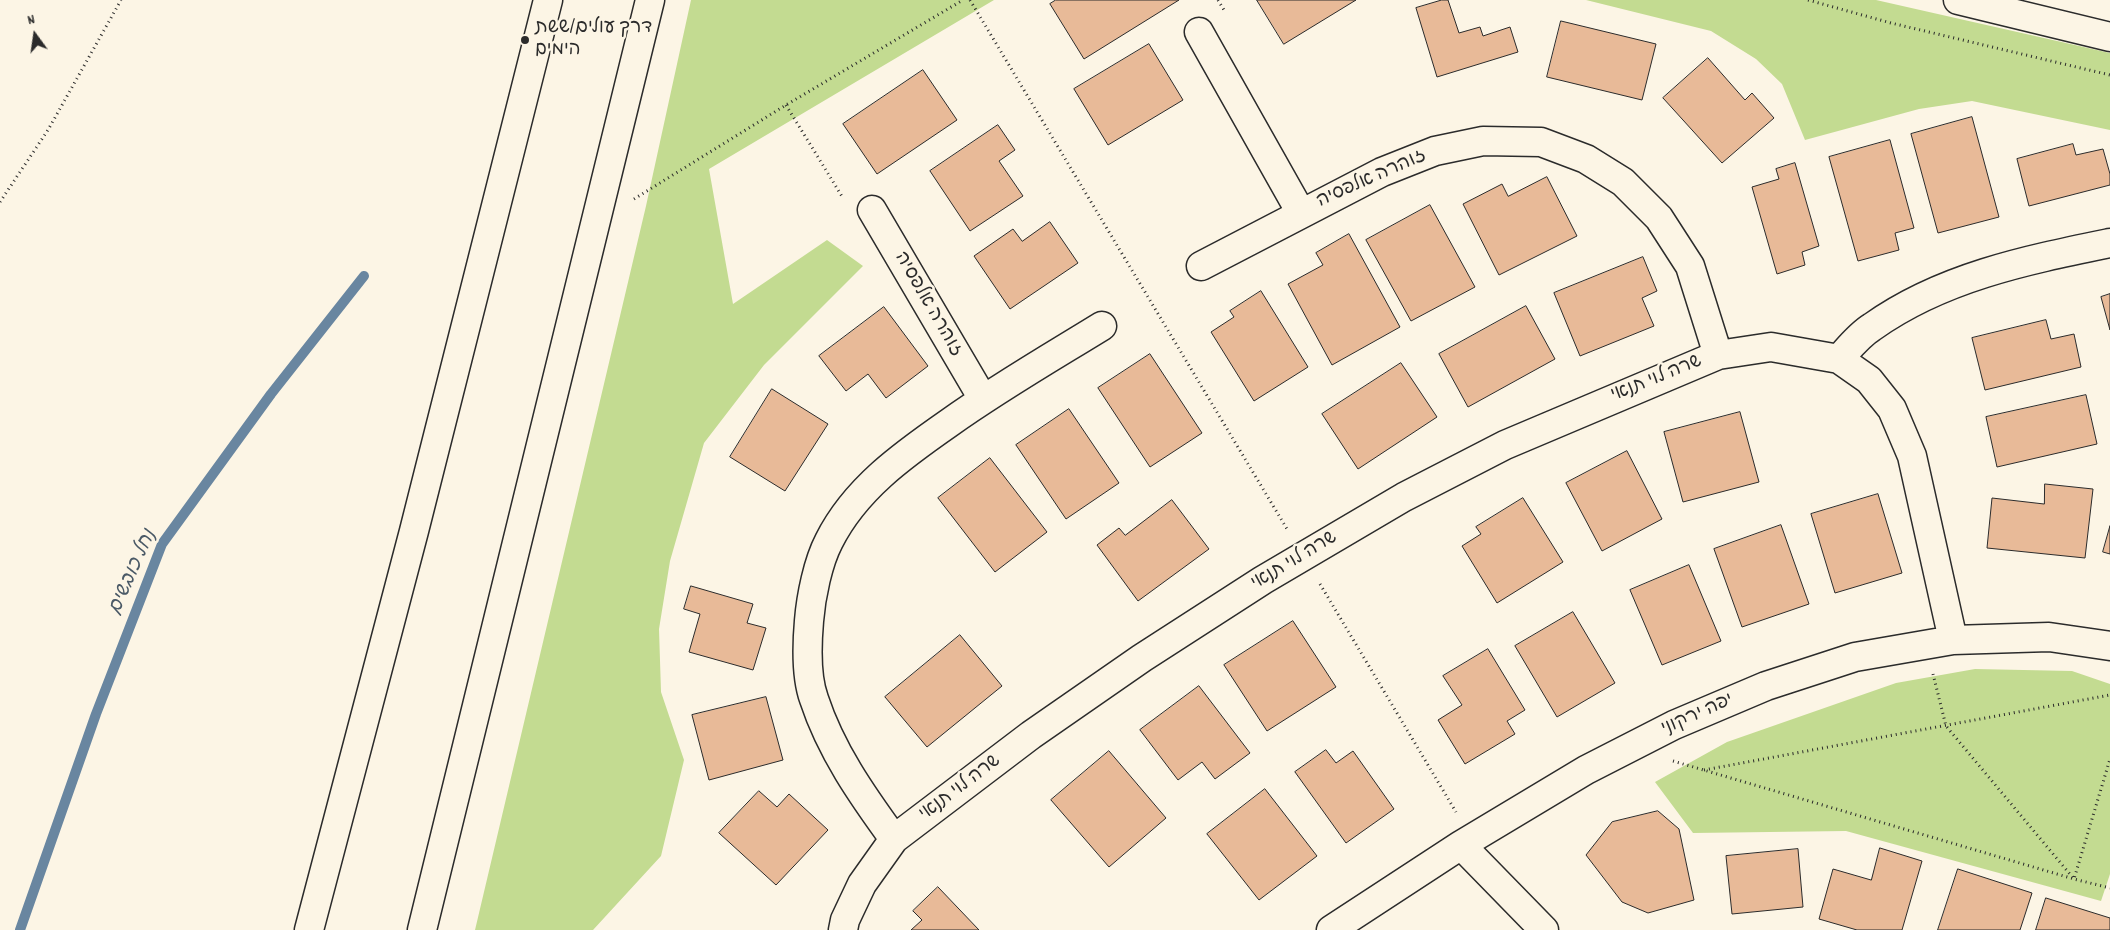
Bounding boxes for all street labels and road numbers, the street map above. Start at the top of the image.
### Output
street label: זוהרה אלפסיה [1314,146,1430,214]
street label: זוהרה אלפסיה [888,249,966,361]
street label: שרה לוי תנאי [1608,351,1706,409]
street label: שרה לוי תנאי [1248,528,1342,596]
street label: יפה ירקוני [1658,690,1738,742]
street label: שרה לוי תנאי [916,751,1006,827]

